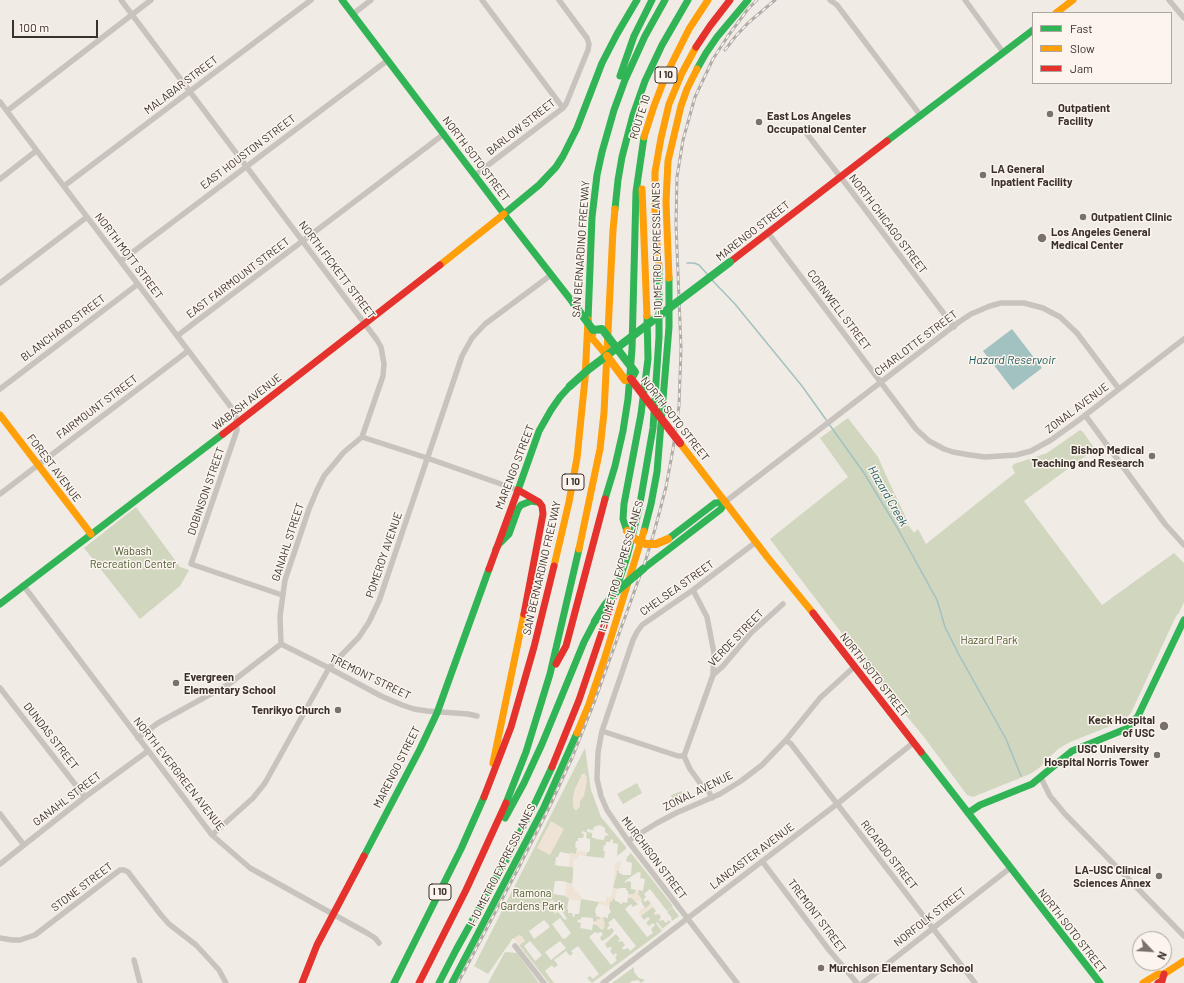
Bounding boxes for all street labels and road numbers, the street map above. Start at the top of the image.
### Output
street label: MALABAR STREET [142,53,220,117]
road number: I 10 [655,67,677,83]
street label: ROUTE 10 [627,93,653,141]
street label: BARLOW STREET [484,96,558,158]
street label: EAST HOUSTON STREET [198,112,298,192]
street label: NORTH SOTO STREET [440,114,512,204]
street label: NORTH CHICAGO STREET [846,172,930,276]
street label: SAN BERNARDINO FREEWAY [570,180,592,318]
street label: I-10 METRO EXPRESSLANES [649,182,665,318]
street label: MARENGO STREET [714,198,792,264]
street label: NORTH MOTT STREET [92,210,166,302]
street label: NORTH FICKETT STREET [296,218,378,322]
street label: EAST FAIRMOUNT STREET [184,235,292,321]
street label: CORNWELL STREET [804,267,874,353]
street label: BLANCHARD STREET [18,292,108,364]
street label: CHARLOTTE STREET [872,308,960,378]
street label: WABASH AVENUE [210,371,284,433]
street label: FAIRMOUNT STREET [54,372,140,442]
street label: NORTH SOTO STREET [638,374,712,464]
street label: ZONAL AVENUE [1043,380,1111,436]
street label: MARENGO STREET [493,423,537,511]
street label: FOREST AVENUE [24,432,84,504]
street label: DOBINSON STREET [185,445,227,537]
road number: I 10 [562,474,584,490]
street label: I-10 METRO EXPRESSLANES [596,499,646,633]
street label: SAN BERNARDINO FREEWAY [520,500,564,636]
street label: GANAHL STREET [269,501,307,583]
street label: POMEROY AVENUE [363,510,405,600]
street label: CHELSEA STREET [637,558,717,618]
street label: VERDE STREET [706,607,766,669]
street label: NORTH SOTO STREET [837,630,911,720]
street label: TREMONT STREET [327,652,413,702]
street label: DUNDAS STREET [21,700,81,772]
street label: NORTH EVERGREEN AVENUE [131,715,227,833]
street label: MARENGO STREET [371,724,423,810]
street label: ZONAL AVENUE [661,768,735,814]
street label: GANAHL STREET [30,769,104,829]
street label: I-10 METRO EXPRESSLANES [465,802,539,928]
street label: MURCHISON STREET [619,814,689,902]
street label: RICARDO STREET [858,818,920,892]
street label: LANCASTER AVENUE [707,820,797,892]
street label: STONE STREET [49,860,115,914]
street label: TREMONT STREET [785,876,849,956]
road number: I 10 [429,884,451,900]
street label: NORFOLK STREET [891,885,969,949]
street label: NORTH SOTO STREET [1035,886,1109,976]

